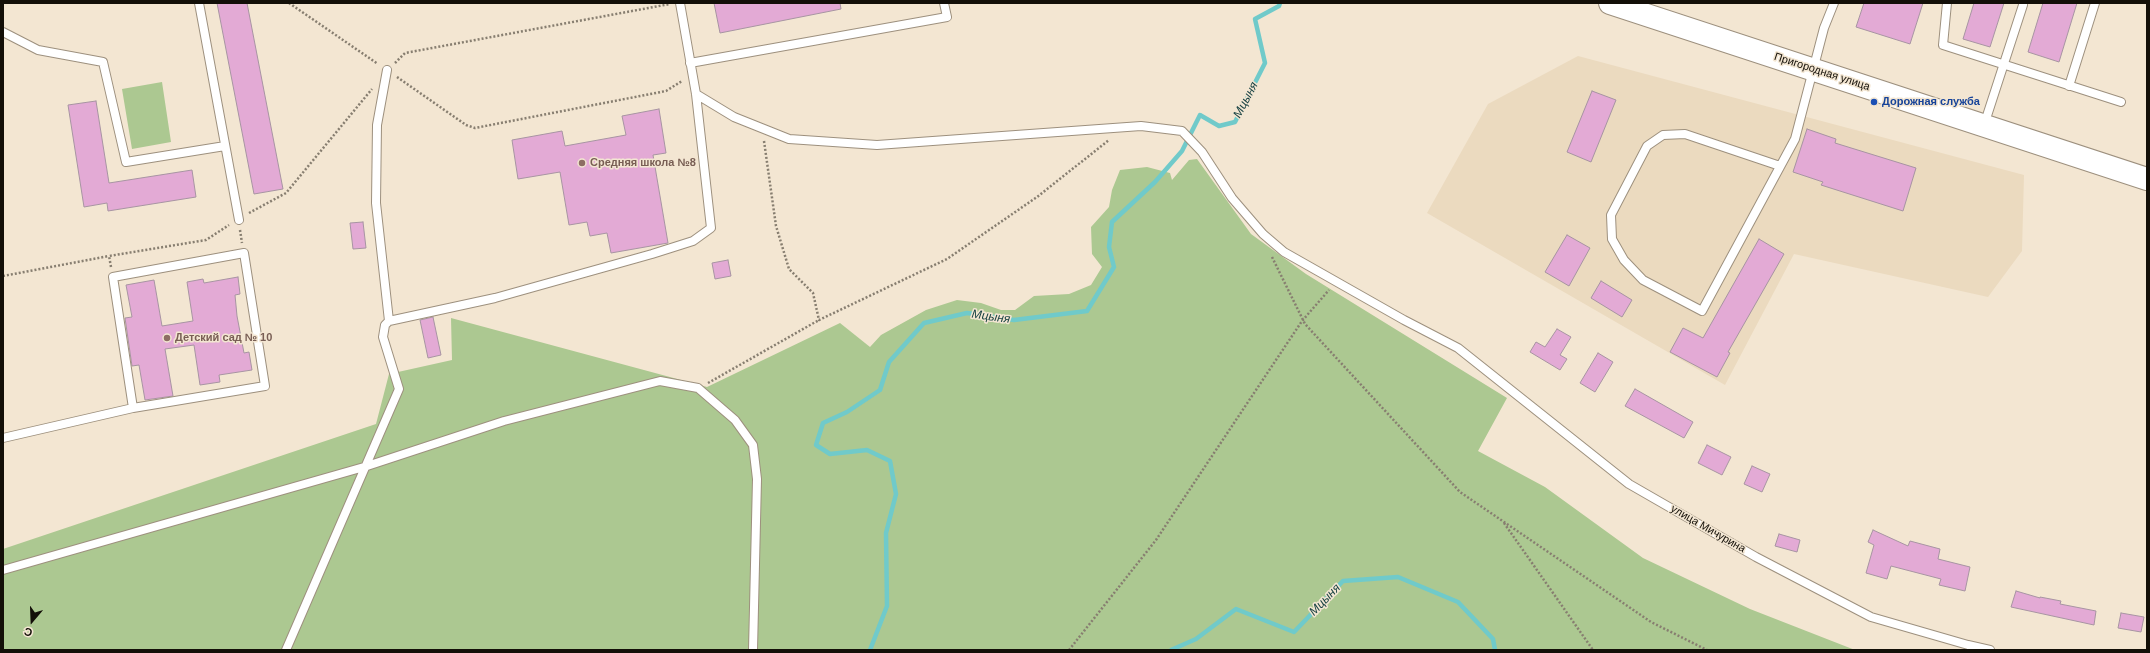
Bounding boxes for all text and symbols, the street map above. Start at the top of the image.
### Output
street label: Пригородная улица [1772,50,1872,94]
water label: Мцыня [1231,80,1261,120]
place label: Дорожная служба [1882,95,1980,109]
marker: Дорожная служба [1869,97,1879,107]
place label: Средняя школа №8 [590,156,696,170]
marker: Средняя школа №8 [577,158,587,168]
water label: Мцыня [971,307,1011,327]
place label: Детский сад № 10 [175,331,272,345]
marker: Детский сад № 10 [162,333,172,343]
street label: улица Мичурина [1668,502,1748,556]
water label: Мцыня [1306,581,1344,619]
north arrow [12,601,52,641]
text: С [22,625,34,639]

